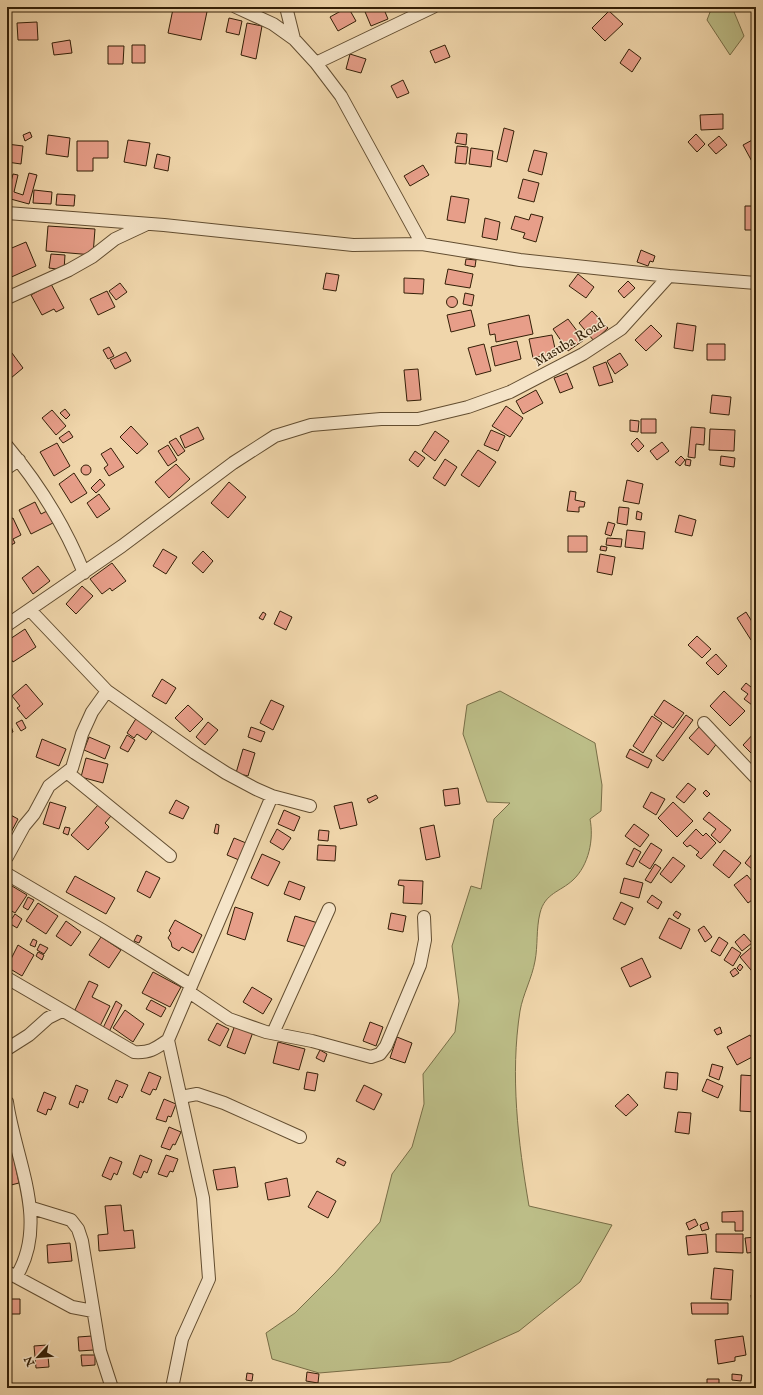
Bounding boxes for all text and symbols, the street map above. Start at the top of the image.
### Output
street label: Masuba Road [531,314,609,371]
north arrow [18,1337,58,1377]
text: N [21,1353,39,1369]

